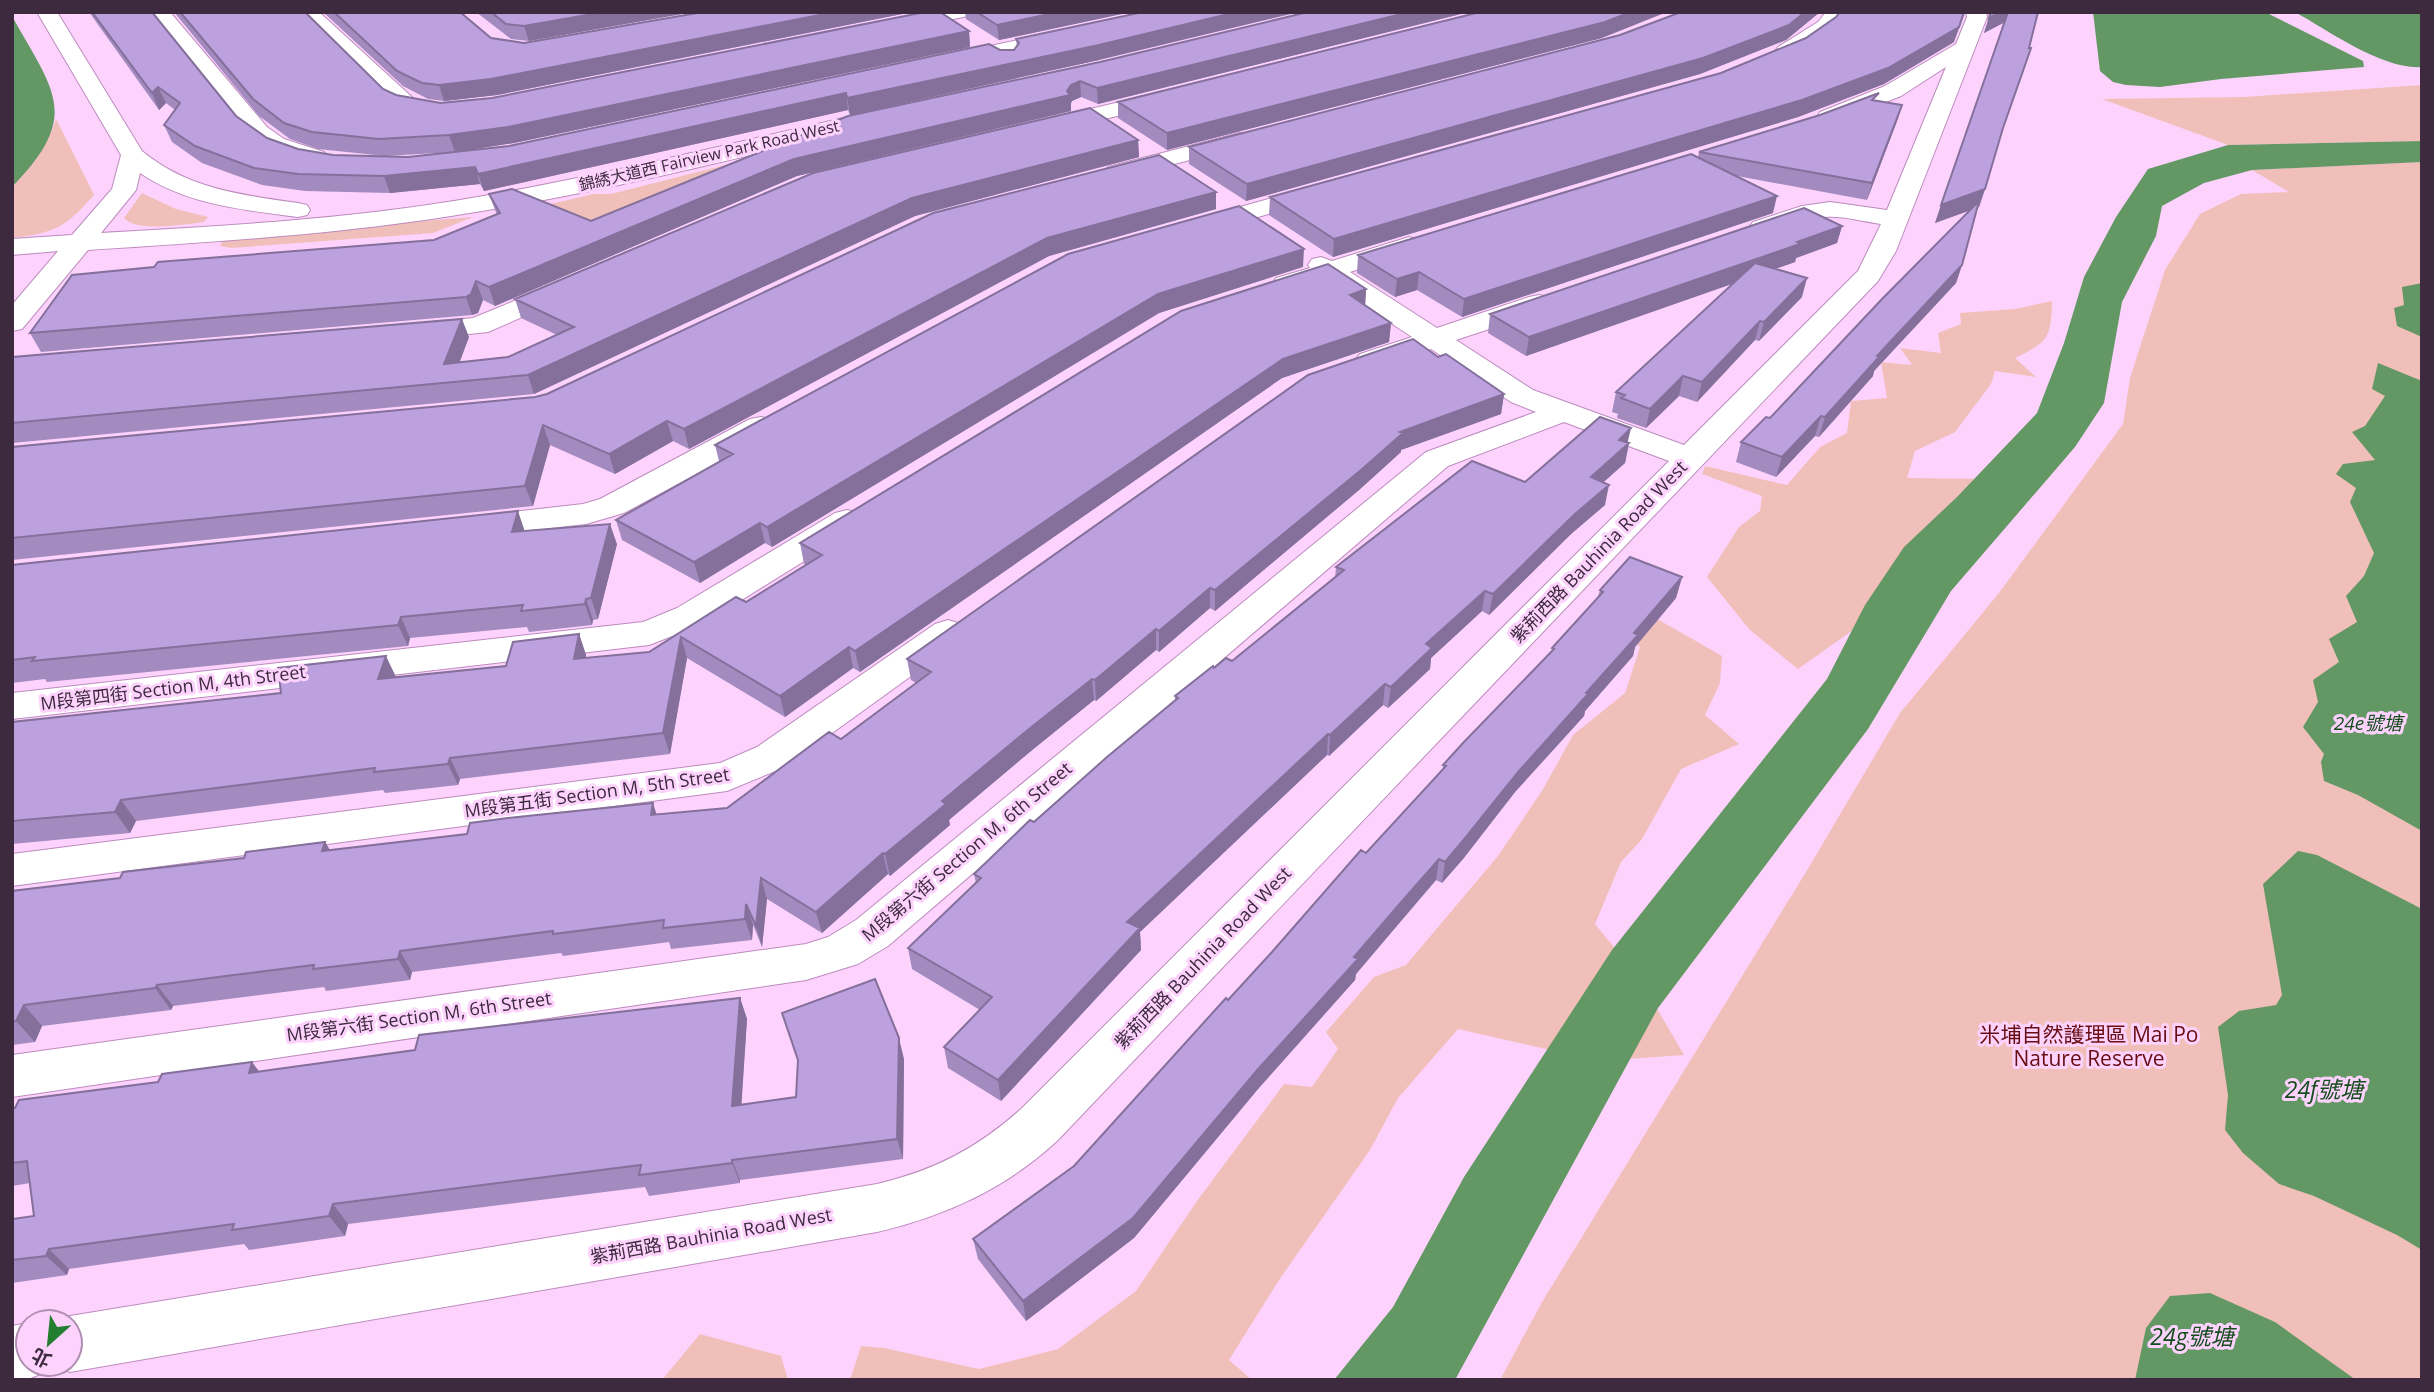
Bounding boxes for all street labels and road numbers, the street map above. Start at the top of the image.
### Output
street label: 錦綉大道西 Fairview Park Road West [577,114,842,196]
street label: 紫荊西路 Bauhinia Road West [1505,455,1692,648]
street label: M段第四街 Section M, 4th Street [39,659,307,715]
street label: M段第六街 Section M, 6th Street [856,756,1076,946]
street label: M段第五街 Section M, 5th Street [463,762,731,822]
street label: 紫荊西路 Bauhinia Road West [1109,861,1296,1054]
street label: M段第六街 Section M, 6th Street [285,986,553,1046]
street label: 紫荊西路 Bauhinia Road West [588,1202,833,1268]

